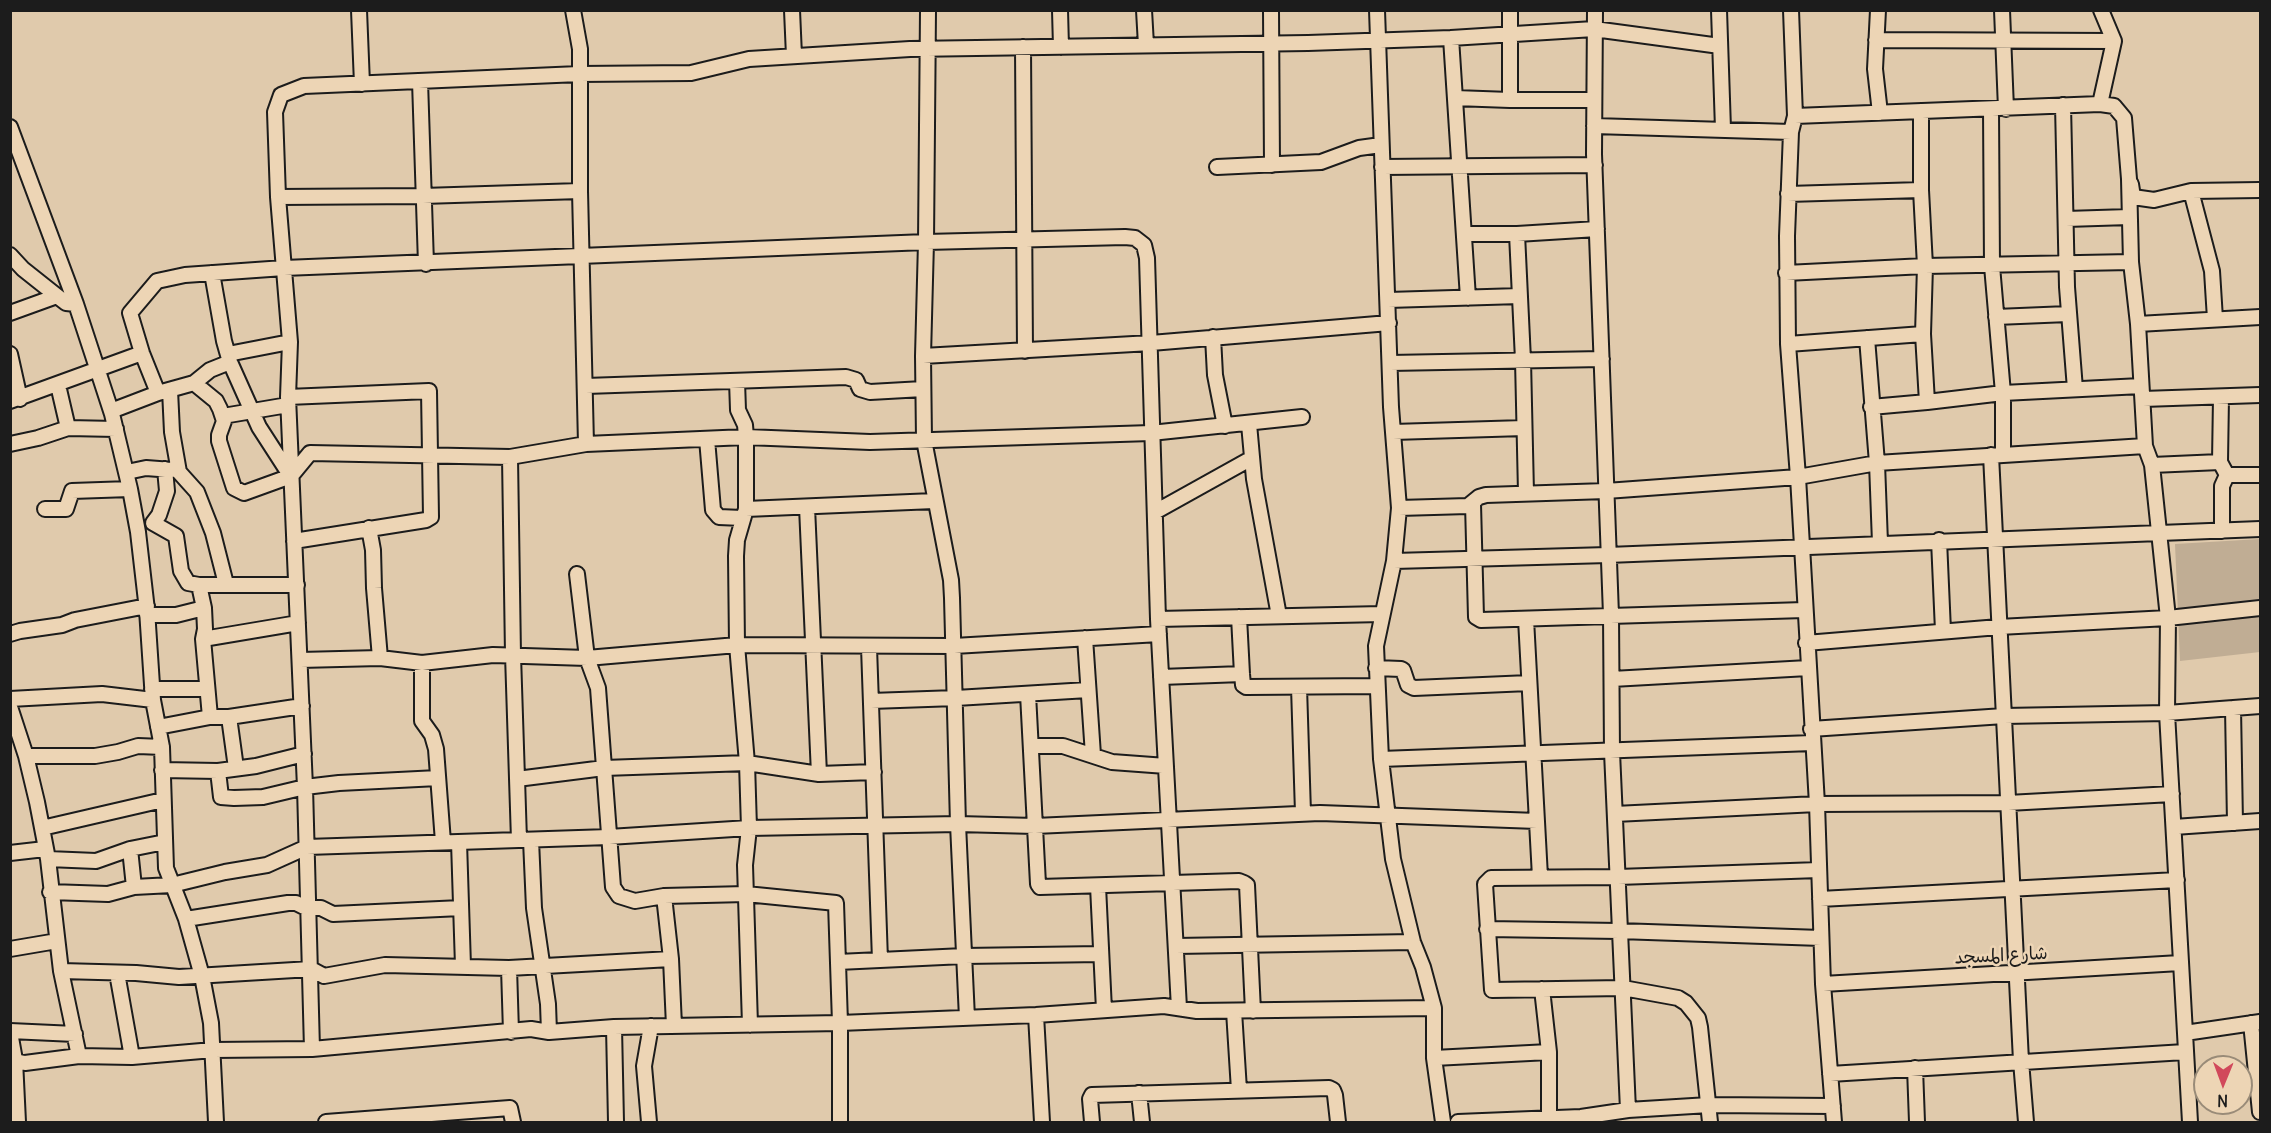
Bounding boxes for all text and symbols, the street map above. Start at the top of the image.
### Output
street label: شارع المسجد [1954,943,2048,969]
north arrow [2193,1055,2253,1115]
text: N [2217,1091,2228,1111]

